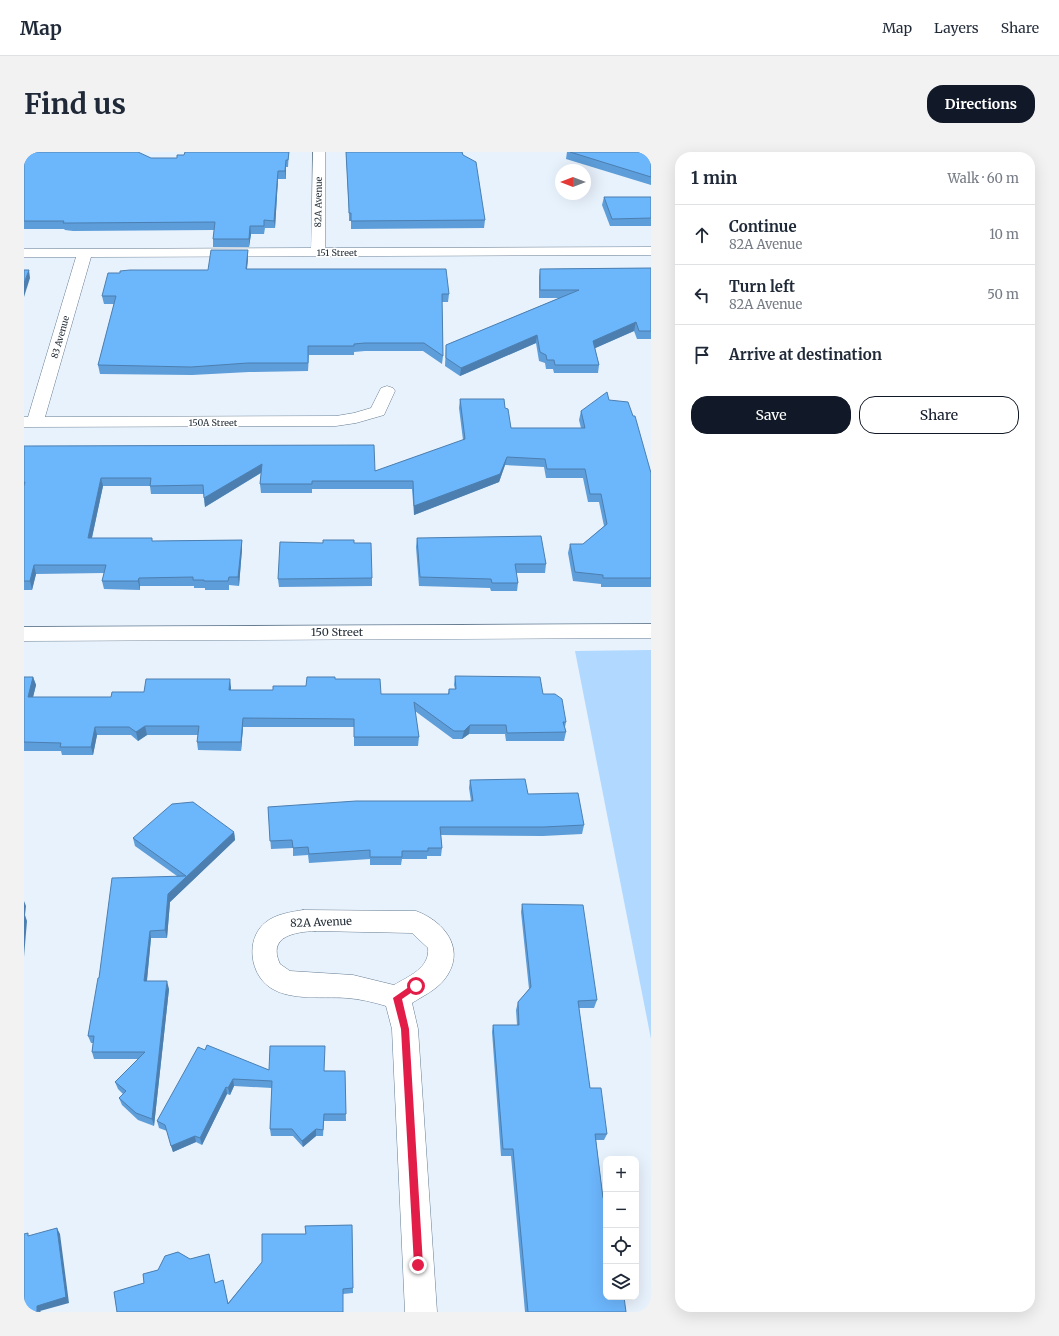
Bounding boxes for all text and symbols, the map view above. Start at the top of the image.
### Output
text: Map [20,16,62,40]
text: Map [882,19,912,37]
text: Layers [934,19,979,37]
text: Share [1001,19,1039,37]
button: Directions [927,85,1035,123]
text: Find us [24,86,126,122]
north arrow [555,164,591,200]
text: 1 min [691,167,737,189]
text: Walk · 60 m [947,170,1019,187]
street label: 82A Avenue [312,176,324,227]
text: Continue [729,217,797,236]
icon: ahead [691,224,713,246]
text: 10 m [989,226,1019,243]
text: 82A Avenue [729,236,802,253]
street label: 151 Street [317,247,358,258]
text: Turn left [729,277,795,296]
icon: left [691,284,713,306]
text: 50 m [987,286,1019,303]
text: 82A Avenue [729,296,802,313]
street label: 83 Avenue [49,314,71,360]
icon: arrive [691,344,713,366]
text: Arrive at destination [729,345,882,364]
button: Save [691,396,851,434]
button: Share [859,396,1019,434]
street label: 150A Street [189,417,238,428]
street label: 150 Street [311,625,364,639]
street label: 82A Avenue [290,914,352,930]
route start [407,977,425,995]
map controls [603,1156,639,1300]
button: + [603,1156,639,1192]
button: − [603,1192,639,1228]
button: locate [603,1228,639,1264]
route end [409,1256,427,1274]
button: layers [603,1264,639,1300]

